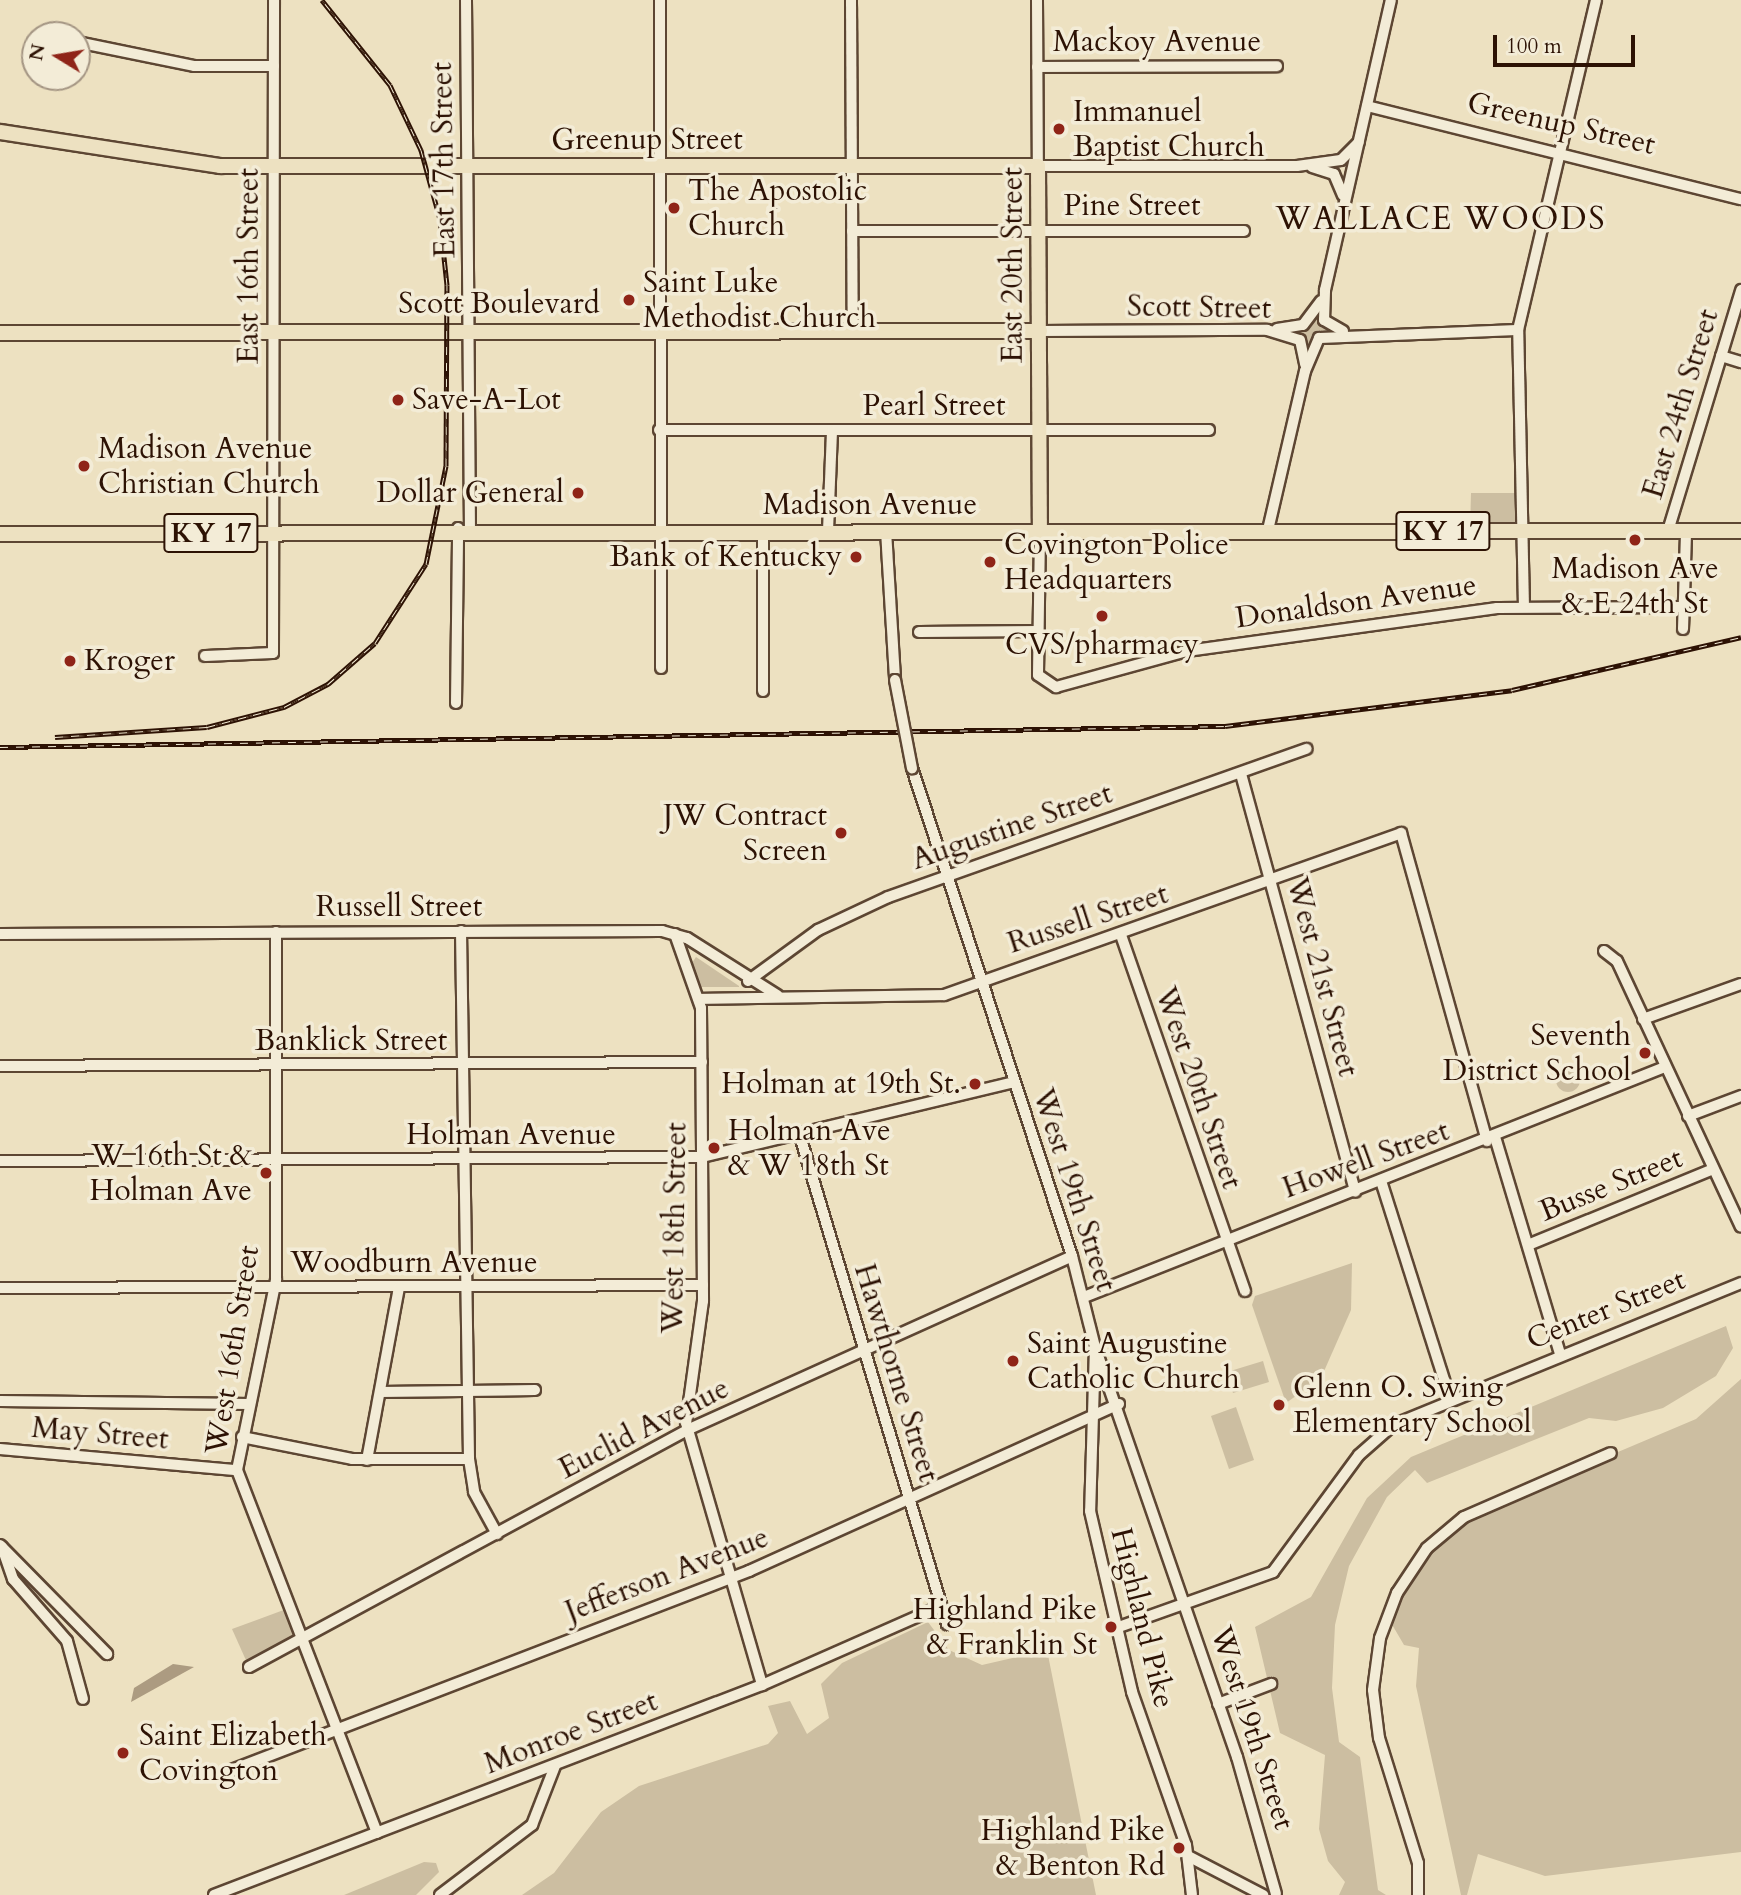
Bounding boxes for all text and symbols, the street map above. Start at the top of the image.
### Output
north arrow [21,21,91,91]
scale bar [1496,21,1638,65]
street label: Mackoy Avenue [1053,24,1261,60]
text: 100 m [1506,32,1562,61]
text: N [23,42,52,63]
street label: East 17th Street [424,62,464,258]
street label: Greenup Street [1464,85,1658,163]
place label: Immanuel Baptist Church [1073,94,1265,164]
marker: Immanuel Baptist Church [1051,121,1067,137]
street label: Greenup Street [551,122,743,158]
street label: East 20th Street [995,167,1031,363]
street label: East 16th Street [231,168,267,364]
place label: The Apostolic Church [688,173,867,244]
street label: Pine Street [1063,188,1201,224]
marker: The Apostolic Church [666,200,682,216]
district label: WALLACE WOODS [1277,200,1605,238]
place label: Saint Luke Methodist Church [643,265,876,336]
street label: Scott Boulevard [398,286,600,322]
street label: Scott Street [1127,289,1271,327]
marker: Saint Luke Methodist Church [621,292,637,308]
street label: East 24th Street [1635,305,1727,503]
place label: Save-A-Lot [412,382,561,418]
street label: Pearl Street [862,388,1006,424]
marker: Save-A-Lot [390,392,406,408]
place label: Madison Avenue Christian Church [98,431,320,502]
marker: Madison Avenue Christian Church [76,458,92,474]
place label: Dollar General [377,475,564,511]
marker: Dollar General [570,485,586,501]
street label: Madison Avenue [763,487,977,523]
road number: KY 17 [1394,506,1492,556]
road number: KY 17 [162,508,260,558]
place label: Covington Police Headquarters [1004,527,1229,598]
marker: Madison Ave & E 24th St [1627,532,1643,548]
place label: Bank of Kentucky [610,539,842,575]
marker: Bank of Kentucky [848,549,864,565]
place label: Madison Ave & E 24th St [1551,551,1719,622]
marker: Covington Police Headquarters [982,554,998,570]
street label: Donaldson Avenue [1233,567,1479,637]
marker: CVS/pharmacy [1094,608,1110,624]
place label: CVS/pharmacy [1005,627,1199,663]
place label: Kroger [84,643,175,679]
marker: Kroger [62,653,78,669]
street label: Augustine Street [907,776,1117,878]
place label: JW Contract Screen [663,798,827,868]
marker: JW Contract Screen [833,825,849,841]
street label: West 21st Street [1278,873,1366,1081]
street label: Russell Street [1003,876,1173,962]
street label: Russell Street [316,889,482,925]
street label: West 20th Street [1147,982,1249,1194]
place label: Seventh District School [1443,1018,1631,1088]
street label: Banklick Street [255,1023,447,1059]
marker: Seventh District School [1637,1045,1653,1061]
place label: Holman at 19th St. [721,1066,961,1102]
marker: Holman at 19th St. [967,1076,983,1092]
street label: West 19th Street [1024,1084,1124,1296]
place label: Holman Ave & W 18th St [728,1113,891,1184]
street label: Howell Street [1278,1113,1454,1207]
street label: Holman Avenue [406,1117,616,1153]
street label: West 18th Street [655,1122,695,1334]
place label: W 16th St & Holman Ave [89,1138,252,1208]
marker: Holman Ave & W 18th St [706,1140,722,1156]
street label: Busse Street [1534,1140,1688,1230]
marker: W 16th St & Holman Ave [258,1165,274,1181]
street label: West 16th Street [199,1243,267,1457]
street label: Woodburn Avenue [290,1245,538,1281]
street label: Hawthorne Street [846,1260,946,1486]
street label: Center Street [1521,1262,1691,1358]
place label: Saint Augustine Catholic Church [1027,1326,1240,1396]
marker: Saint Augustine Catholic Church [1005,1353,1021,1369]
place label: Glenn O. Swing Elementary School [1293,1370,1531,1440]
street label: Euclid Avenue [553,1371,735,1487]
marker: Glenn O. Swing Elementary School [1271,1397,1287,1413]
street label: May Street [30,1410,170,1458]
street label: Jefferson Avenue [560,1520,774,1630]
street label: Highland Pike [1102,1524,1182,1712]
place label: Highland Pike & Franklin St [913,1592,1097,1662]
marker: Highland Pike & Franklin St [1103,1619,1119,1635]
street label: West 19th Street [1202,1622,1302,1834]
street label: Monroe Street [479,1683,663,1783]
place label: Saint Elizabeth Covington [139,1718,327,1788]
marker: Saint Elizabeth Covington [113,1743,133,1763]
place label: Highland Pike & Benton Rd [981,1813,1165,1884]
marker: Highland Pike & Benton Rd [1171,1840,1187,1856]

